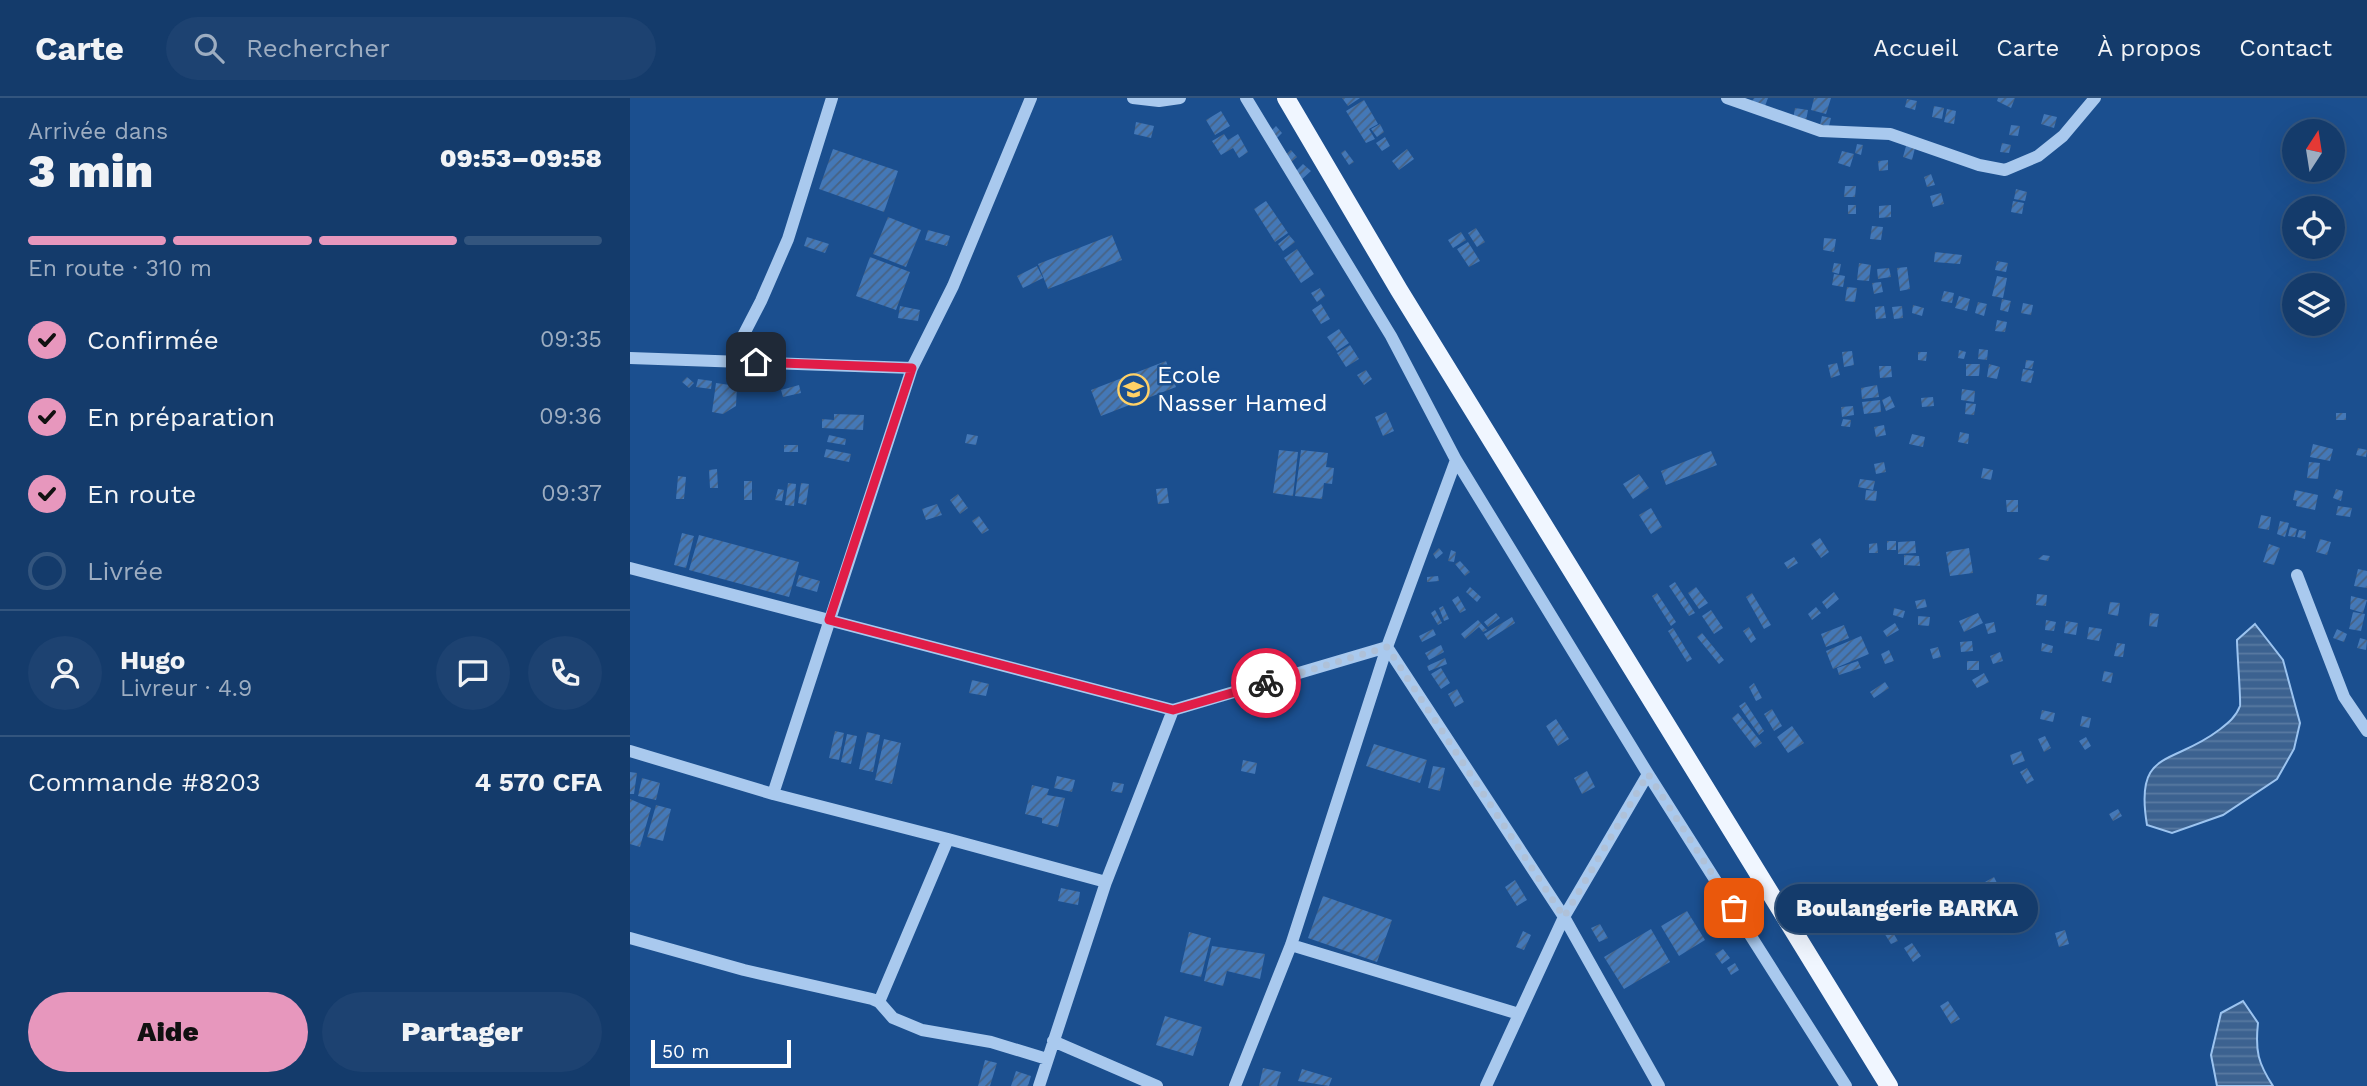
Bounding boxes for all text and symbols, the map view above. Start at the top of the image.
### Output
search box [166,17,656,80]
text: Carte [35,29,124,68]
icon: search [190,29,228,67]
text: Rechercher [246,33,390,63]
text: Accueil [1873,34,1958,62]
text: Carte [1996,34,2059,62]
text: À propos [2097,34,2201,62]
text: Contact [2239,34,2332,62]
text: Arrivée dans [28,118,168,145]
north arrow [2282,119,2345,182]
map controls [2282,119,2345,336]
text: 09:53–09:58 [440,143,602,173]
text: 3 min [28,144,153,198]
button: locate [2282,196,2345,259]
text: En route · 310 m [28,255,212,282]
button: layers [2282,273,2345,336]
icon: check [28,321,66,359]
text: Confirmée [87,325,219,355]
text: 09:35 [540,326,602,353]
pin [726,332,786,392]
icon: home [737,343,775,381]
place label: Ecole Nasser Hamed [1157,361,1327,417]
school or university icon: Ecole Nasser Hamed [1117,372,1151,406]
icon: check [28,398,66,436]
text: En préparation [87,402,275,432]
text: 09:36 [539,403,602,430]
icon: check [28,475,66,513]
text: En route [87,479,196,509]
text: 09:37 [541,480,602,507]
text: Livrée [87,556,163,586]
button: person [28,636,102,710]
button: chat [436,636,510,710]
button: phone [528,636,602,710]
text: Hugo [120,645,185,675]
courier [1231,648,1301,718]
icon: bike [1247,664,1285,702]
text: Livreur · 4.9 [120,675,252,702]
text: Commande #8203 [28,767,261,797]
text: 4 570 CFA [475,767,602,797]
pin [1704,878,1764,938]
callout: Boulangerie BARKA [1776,884,2038,932]
icon: bag [1715,889,1753,927]
text: Boulangerie BARKA [1796,895,2018,922]
button: Aide [28,992,308,1072]
button: Partager [322,992,602,1072]
scale bar [651,1037,791,1069]
text: 50 m [662,1040,709,1063]

